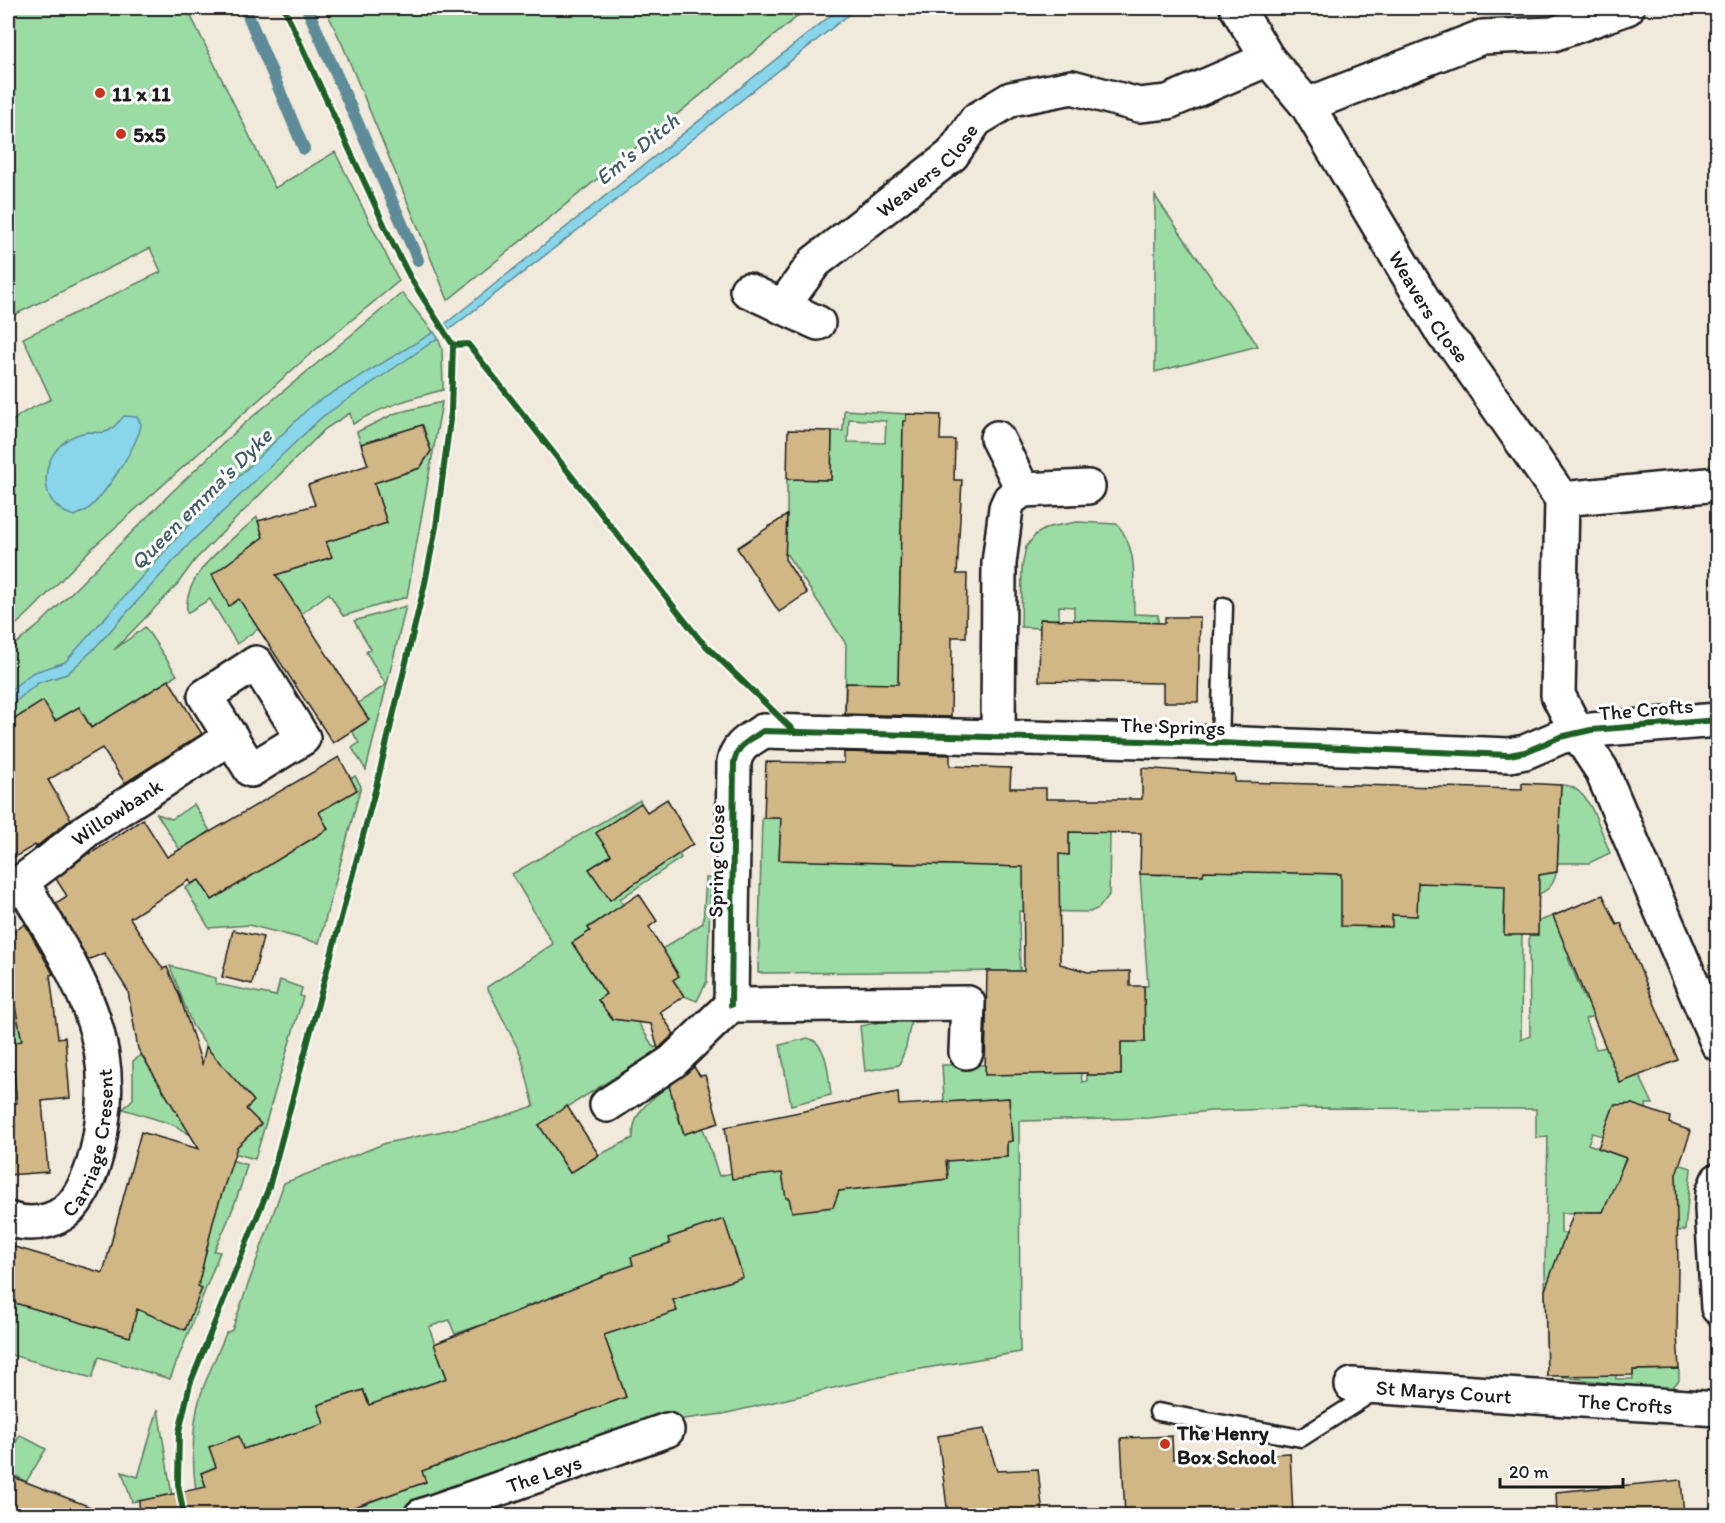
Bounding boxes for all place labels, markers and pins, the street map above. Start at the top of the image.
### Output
place label: 11 x 11 [112,81,171,106]
marker: 11 x 11 [93,86,107,100]
place label: 5x5 [133,122,165,147]
marker: 5x5 [114,127,128,141]
place label: The Henry Box School [1176,1420,1277,1469]
marker: The Henry Box School [1158,1437,1172,1451]

